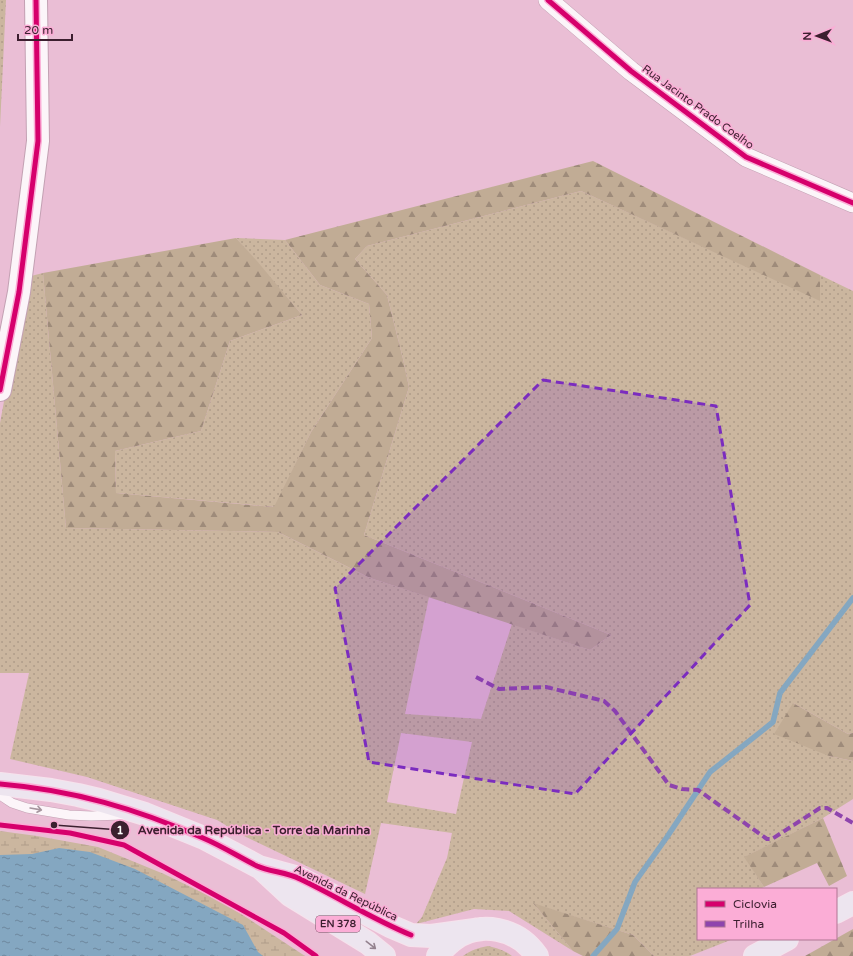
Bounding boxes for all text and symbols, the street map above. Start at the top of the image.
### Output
scale bar [18,16,72,42]
north arrow [797,16,837,56]
text: 20 m [24,23,53,37]
text: N [801,32,814,41]
street label: Rua Jacinto Prado Coelho [640,62,756,152]
one-way arrow [29,806,42,814]
callout: Avenida da República - Torre da Marinha [110,818,378,842]
text: 1 [116,823,124,837]
text: Avenida da República - Torre da Marinha [138,823,370,838]
street label: Avenida da República [292,862,400,924]
legend [697,888,837,940]
text: Ciclovia [733,897,777,911]
road number: EN 378 [316,916,360,932]
text: Trilha [733,917,764,931]
one-way arrow [365,941,376,950]

